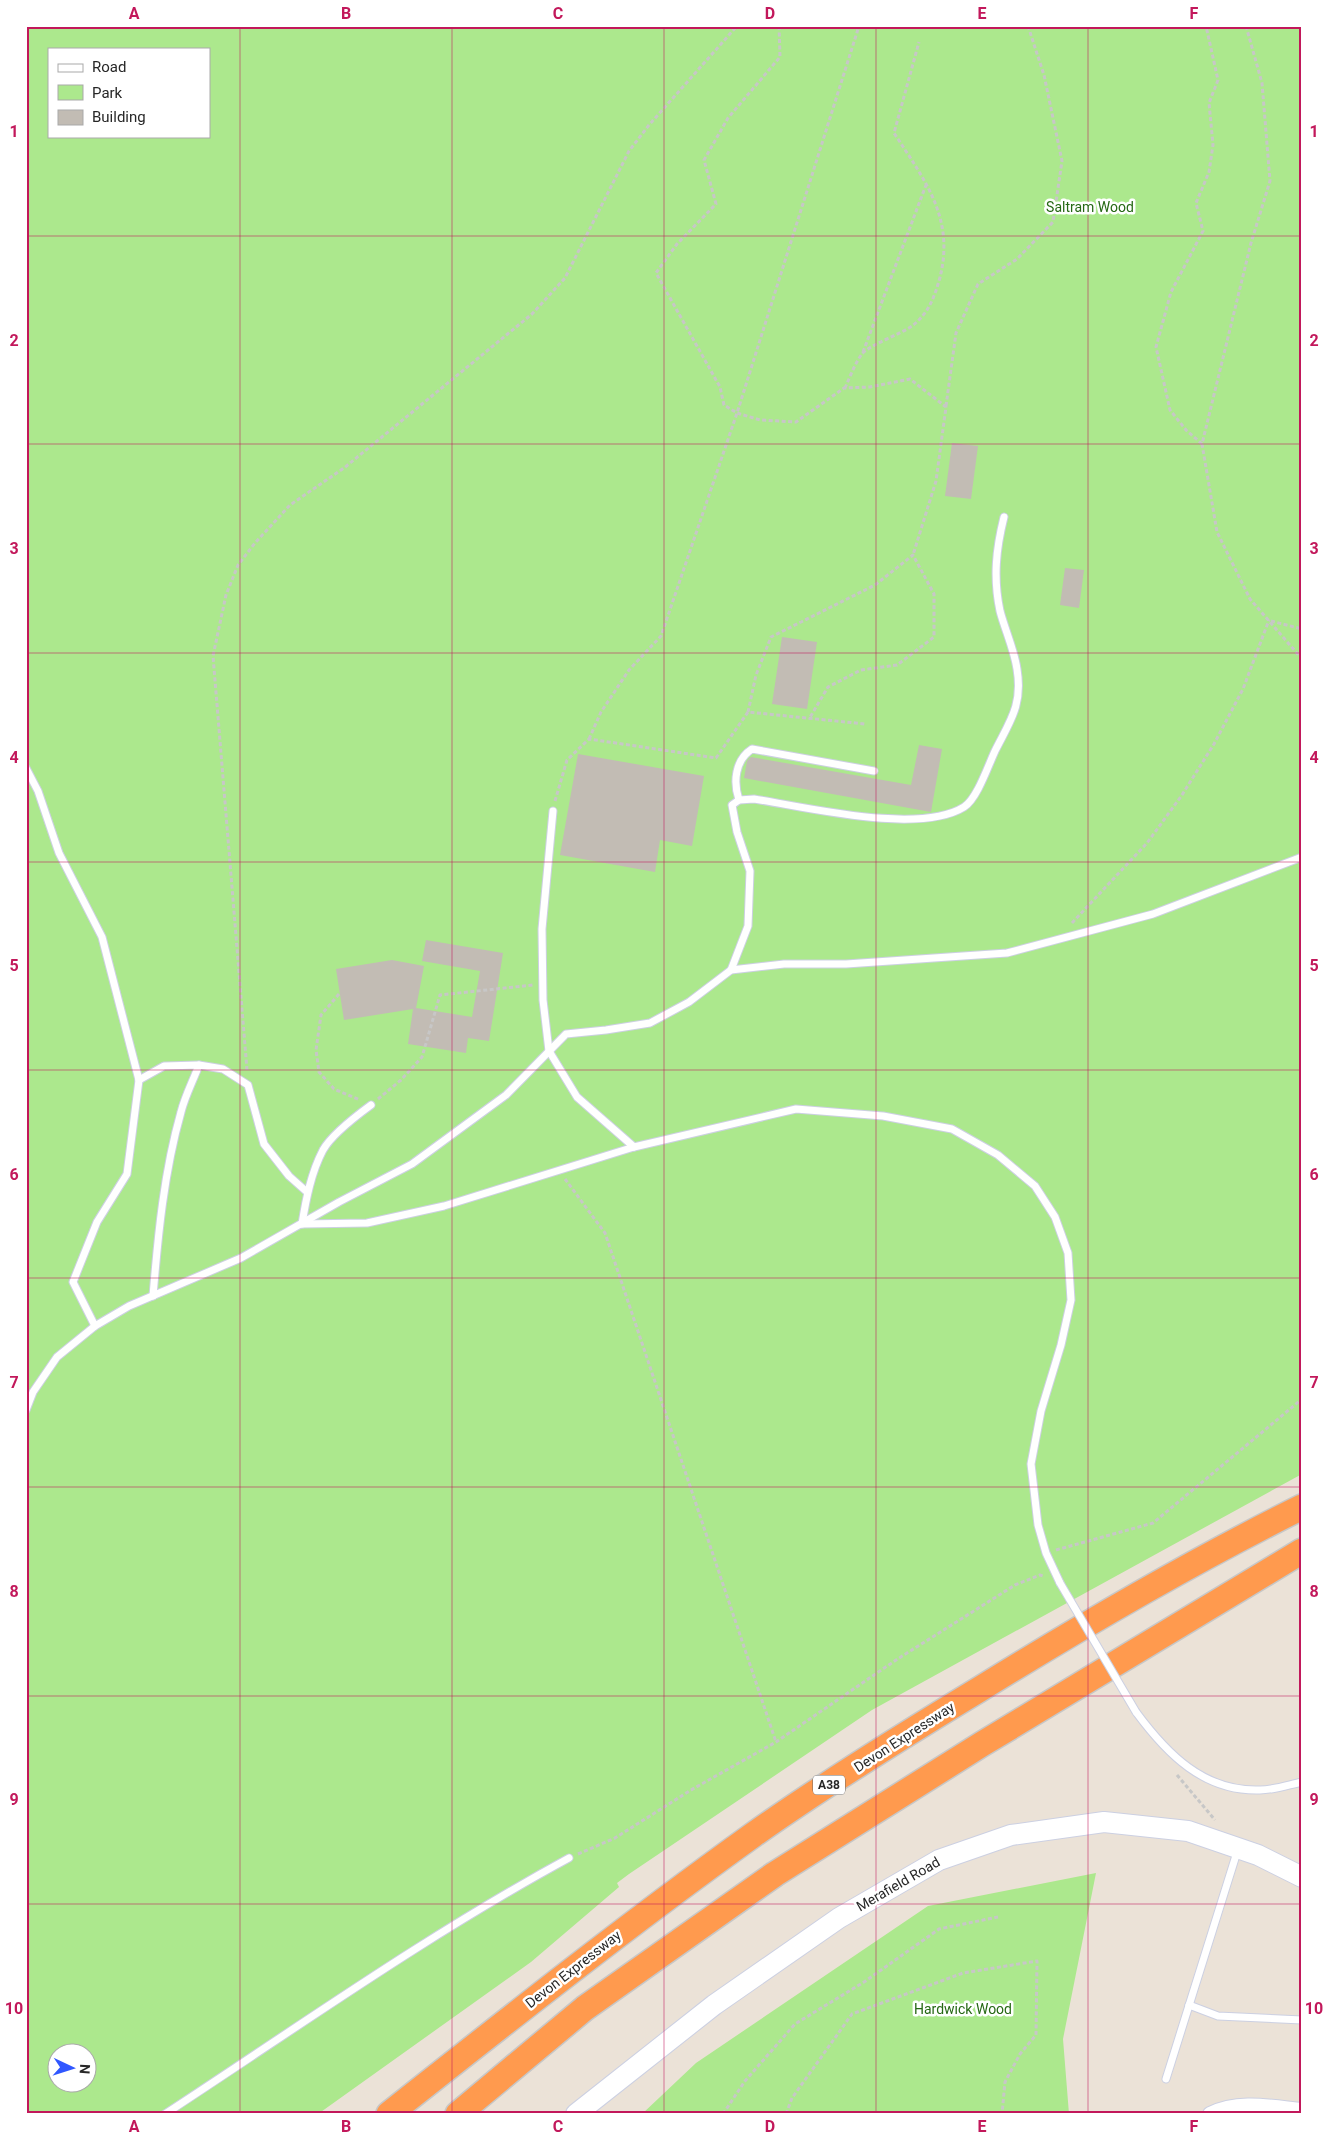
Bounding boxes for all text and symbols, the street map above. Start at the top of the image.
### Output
text: A [129,4,140,23]
text: B [341,4,351,23]
text: C [553,4,563,23]
text: D [765,4,775,23]
text: E [978,4,987,23]
text: F [1190,4,1199,23]
legend [48,48,210,138]
text: Road [92,58,126,76]
text: Park [92,84,123,102]
text: Building [92,108,146,126]
text: 1 [9,122,19,141]
text: 1 [1309,122,1319,141]
park label: Saltram Wood [1046,199,1134,215]
text: 2 [9,331,19,350]
text: 2 [1309,331,1319,350]
text: 3 [9,539,19,558]
text: 3 [1309,539,1319,558]
text: 4 [9,748,19,767]
text: 4 [1309,748,1319,767]
text: 5 [9,956,19,975]
text: 5 [1309,956,1319,975]
text: 6 [9,1165,19,1184]
text: 6 [1309,1165,1319,1184]
text: 7 [9,1373,19,1392]
text: 7 [1309,1373,1319,1392]
text: 8 [9,1582,19,1601]
text: 8 [1309,1582,1319,1601]
street label: Devon Expressway [851,1698,957,1775]
road number: A38 [813,1776,845,1794]
text: 9 [9,1790,19,1809]
text: 9 [1309,1790,1319,1809]
street label: Merafield Road [853,1854,943,1914]
street label: Devon Expressway [522,1927,624,2011]
text: 10 [5,1999,23,2018]
text: 10 [1305,1999,1323,2018]
park label: Hardwick Wood [914,2001,1012,2017]
north arrow [48,2042,98,2092]
text: N [77,2063,93,2074]
text: A [129,2117,140,2136]
text: B [341,2117,351,2136]
text: C [553,2117,563,2136]
text: D [765,2117,775,2136]
text: E [978,2117,987,2136]
text: F [1190,2117,1199,2136]

